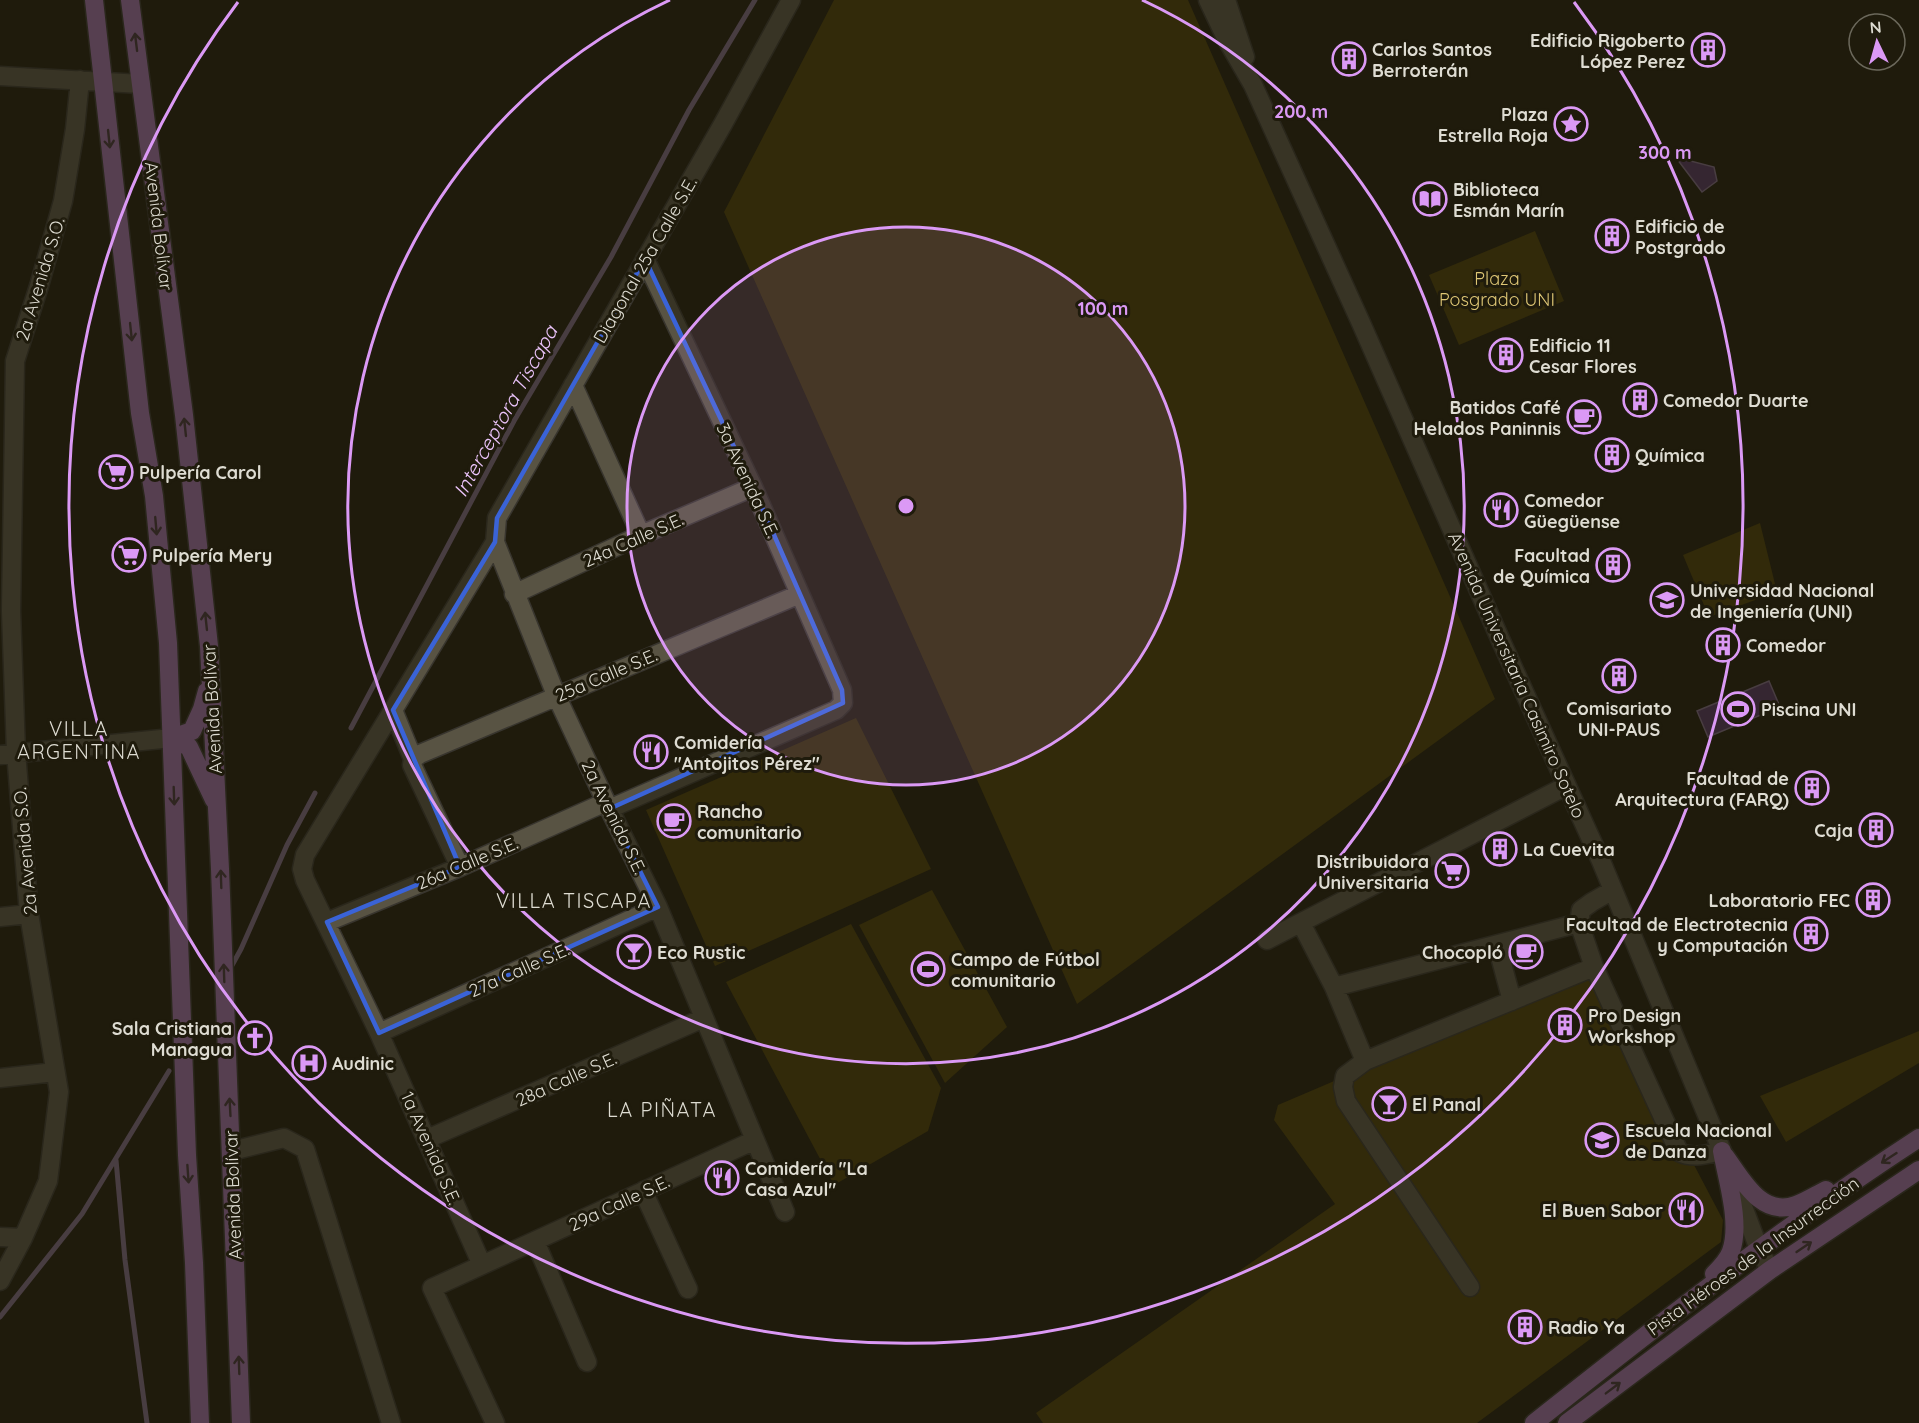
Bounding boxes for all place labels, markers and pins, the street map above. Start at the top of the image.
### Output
place label: Edificio Rigoberto López Perez [1530,29,1685,73]
building icon: Edificio Rigoberto López Perez [1690,32,1726,68]
place label: Carlos Santos Berroterán [1372,38,1492,82]
building icon: Carlos Santos Berroterán [1331,41,1367,77]
place label: Plaza Estrella Roja [1438,103,1548,147]
place icon: Plaza Estrella Roja [1553,106,1589,142]
place label: Biblioteca Esmán Marín [1453,178,1564,222]
library icon: Biblioteca Esmán Marín [1412,181,1448,217]
place label: Edificio de Postgrado [1635,215,1726,259]
building icon: Edificio de Postgrado [1594,218,1630,254]
place label: Edificio 11 Cesar Flores [1529,334,1637,378]
building icon: Edificio 11 Cesar Flores [1488,337,1524,373]
building icon: Comedor Duarte [1622,382,1658,418]
place label: Comedor Duarte [1663,389,1809,412]
place label: Batidos Café Helados Paninnis [1414,396,1561,440]
cafe icon: Batidos Café Helados Paninnis [1566,399,1602,435]
building icon: Química [1594,437,1630,473]
place label: Química [1635,444,1705,467]
supermarket icon: Pulpería Carol [98,454,134,490]
place label: Pulpería Carol [139,461,262,484]
place label: Comedor Güegüense [1524,489,1620,533]
restaurant icon: Comedor Güegüense [1483,492,1519,528]
centre of rings [896,496,916,516]
supermarket icon: Pulpería Mery [111,537,147,573]
place label: Pulpería Mery [152,544,272,567]
place label: Facultad de Química [1493,544,1590,588]
building icon: Facultad de Química [1595,547,1631,583]
place label: Universidad Nacional de Ingeniería (UNI) [1690,579,1874,623]
school or university icon: Universidad Nacional de Ingeniería (UNI) [1649,582,1685,618]
building icon: Comedor [1705,627,1741,663]
place label: Comedor [1746,634,1826,657]
building icon: Comisariato UNI-PAUS [1601,658,1637,694]
sports icon: Piscina UNI [1720,691,1756,727]
place label: Comisariato UNI-PAUS [1566,697,1672,741]
place label: Piscina UNI [1761,698,1856,721]
place label: Comidería "Antojitos Pérez" [674,731,820,775]
restaurant icon: Comidería "Antojitos Pérez" [633,734,669,770]
place label: Facultad de Arquitectura (FARQ) [1615,767,1789,811]
building icon: Facultad de Arquitectura (FARQ) [1794,770,1830,806]
place label: Rancho comunitario [697,800,802,844]
cafe icon: Rancho comunitario [656,803,692,839]
building icon: Caja [1858,812,1894,848]
place label: Caja [1814,819,1853,842]
building icon: La Cuevita [1482,831,1518,867]
place label: La Cuevita [1523,838,1615,861]
place label: Distribuidora Universitaria [1316,850,1429,894]
supermarket icon: Distribuidora Universitaria [1434,853,1470,889]
building icon: Laboratorio FEC [1855,882,1891,918]
place label: Laboratorio FEC [1709,889,1850,912]
place label: Facultad de Electrotecnia y Computación [1566,913,1788,957]
building icon: Facultad de Electrotecnia y Computación [1793,916,1829,952]
bar icon: Eco Rustic [616,934,652,970]
cafe icon: Chocopló [1508,934,1544,970]
place label: Eco Rustic [657,941,745,964]
place label: Chocopló [1422,941,1503,964]
place label: Campo de Fútbol comunitario [951,948,1100,992]
sports icon: Campo de Fútbol comunitario [910,951,946,987]
place label: Pro Design Workshop [1588,1004,1681,1048]
building icon: Pro Design Workshop [1547,1007,1583,1043]
place label: Sala Cristiana Managua [112,1017,232,1061]
church icon: Sala Cristiana Managua [237,1020,273,1056]
hospital icon: Audinic [291,1045,327,1081]
place label: Audinic [332,1052,394,1075]
bar icon: El Panal [1371,1086,1407,1122]
place label: El Panal [1412,1093,1481,1116]
place label: Escuela Nacional de Danza [1625,1119,1772,1163]
school or university icon: Escuela Nacional de Danza [1584,1122,1620,1158]
place label: Comidería "La Casa Azul" [745,1157,868,1201]
restaurant icon: Comidería "La Casa Azul" [704,1160,740,1196]
restaurant icon: El Buen Sabor [1668,1192,1704,1228]
place label: El Buen Sabor [1542,1199,1663,1222]
building icon: Radio Ya [1507,1309,1543,1345]
place label: Radio Ya [1548,1316,1625,1339]

